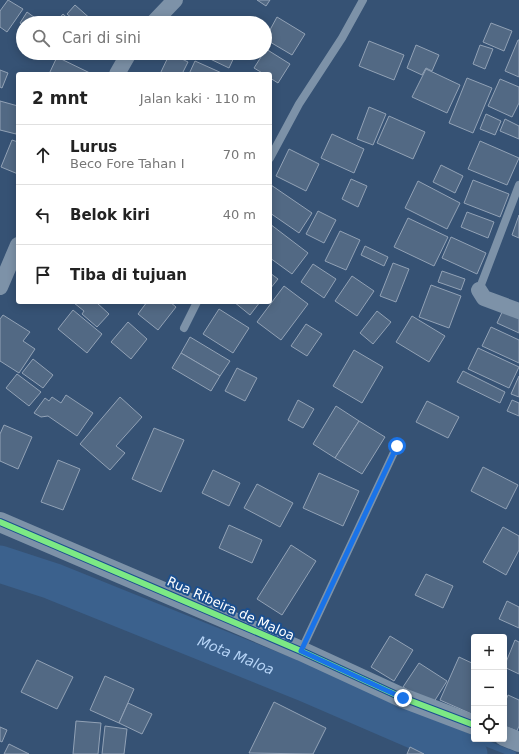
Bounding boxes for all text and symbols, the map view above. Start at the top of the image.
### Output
search box [16,16,272,60]
icon: search [30,27,52,49]
text: Cari di sini [62,29,141,47]
text: 2 mnt [32,88,88,108]
text: Jalan kaki · 110 m [140,91,256,106]
text: Lurus [70,138,117,156]
icon: ahead [32,144,54,166]
text: 70 m [223,147,256,162]
text: Beco Fore Tahan I [70,156,184,171]
icon: left [32,204,54,226]
text: Belok kiri [70,206,150,224]
text: 40 m [223,207,256,222]
icon: arrive [32,264,54,286]
text: Tiba di tujuan [70,266,187,284]
route start [388,437,406,455]
street label: Rua Ribeira de Maloa [165,574,297,643]
water label: Mota Maloa [195,633,276,678]
map controls [471,634,507,742]
button: + [471,634,507,670]
button: − [471,670,507,706]
route end [394,689,412,707]
button: locate [471,706,507,742]

